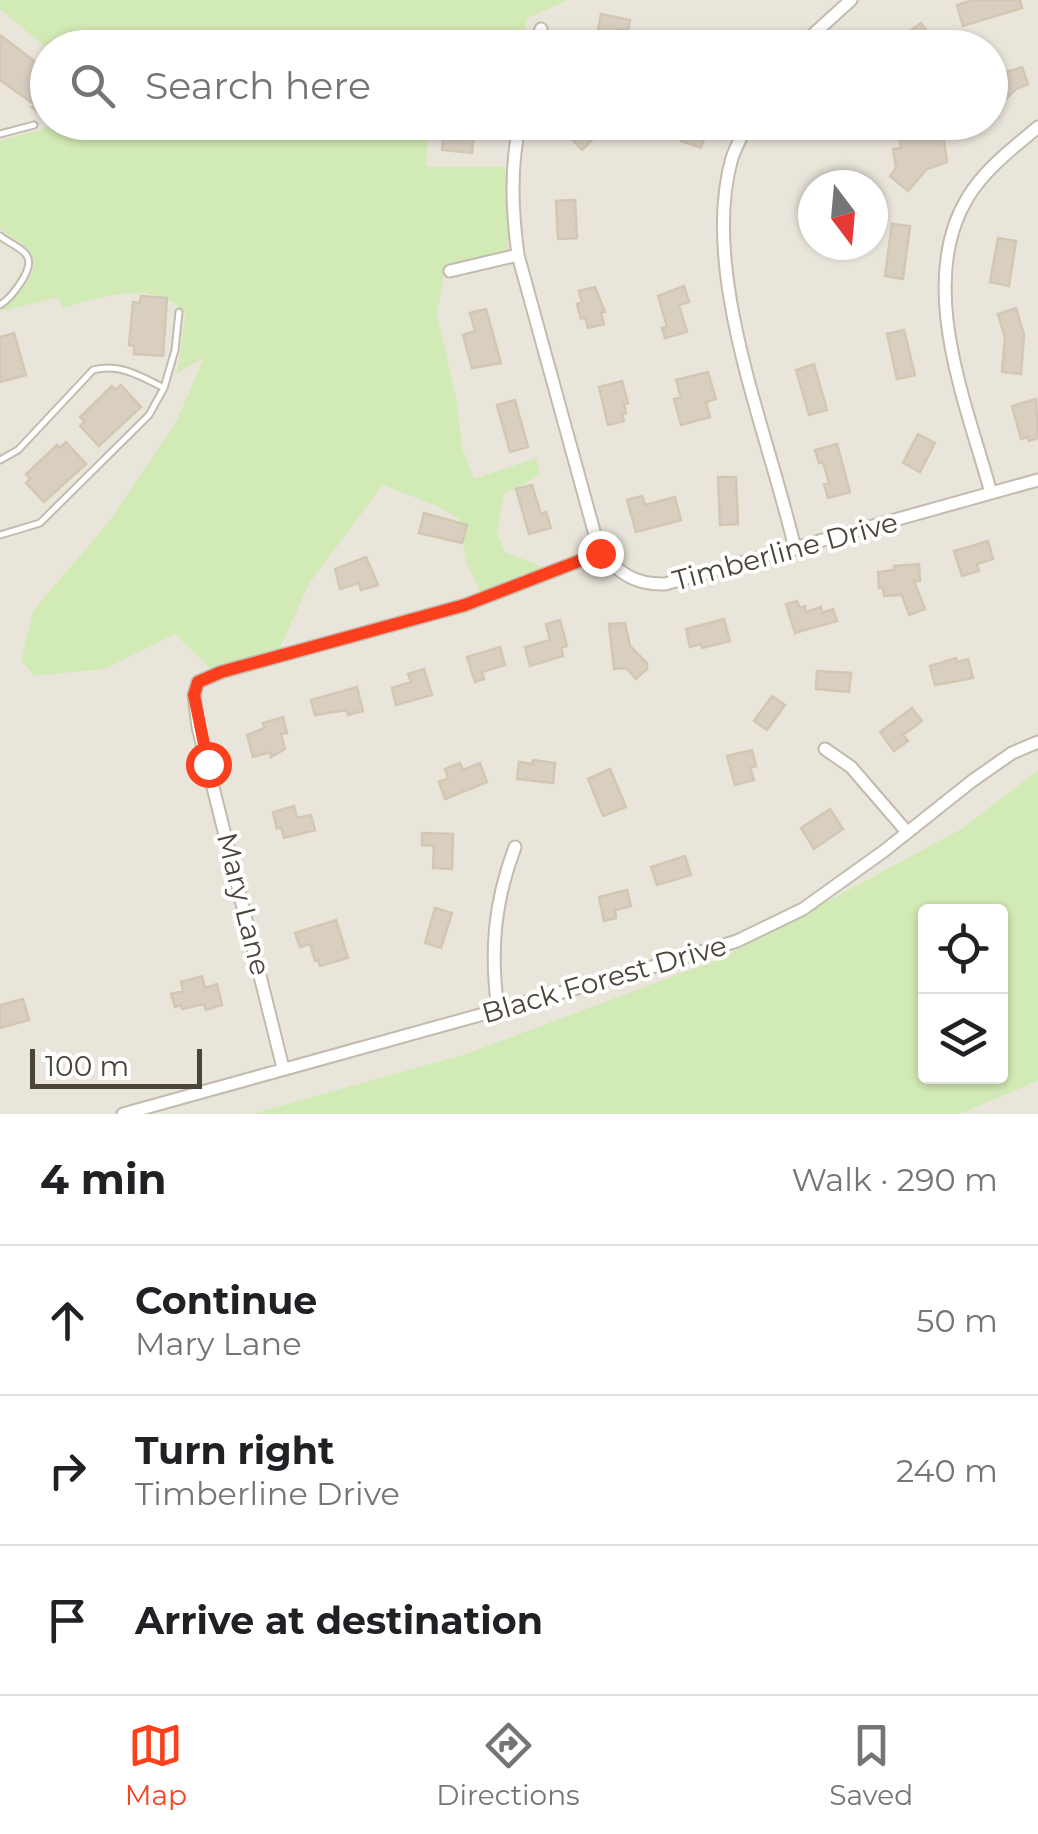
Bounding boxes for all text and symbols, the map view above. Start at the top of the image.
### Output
search box [30,30,1008,140]
icon: search [65,58,120,113]
text: Search here [145,62,371,109]
north arrow [798,170,888,260]
street label: Timberline Drive [669,505,901,597]
route end [578,531,624,577]
route start [186,742,232,788]
street label: Mary Lane [210,829,278,979]
map controls [918,904,1008,1084]
button: locate [918,904,1008,994]
street label: Black Forest Drive [478,928,730,1030]
button: layers [918,994,1008,1084]
scale bar [30,1044,202,1088]
text: 100 m [45,1049,129,1083]
text: 4 min [40,1153,167,1205]
text: Walk · 290 m [792,1160,998,1199]
text: Continue [135,1277,317,1324]
icon: ahead [40,1293,95,1348]
text: 50 m [916,1301,998,1340]
text: Mary Lane [135,1324,301,1363]
text: Turn right [135,1427,334,1474]
icon: right [40,1443,95,1498]
text: 240 m [896,1451,998,1490]
text: Timberline Drive [135,1474,400,1513]
icon: arrive [40,1593,95,1648]
text: Arrive at destination [135,1597,543,1644]
tab: Map [125,1718,187,1812]
tab: Directions [436,1718,580,1812]
tab: Saved [829,1718,913,1812]

